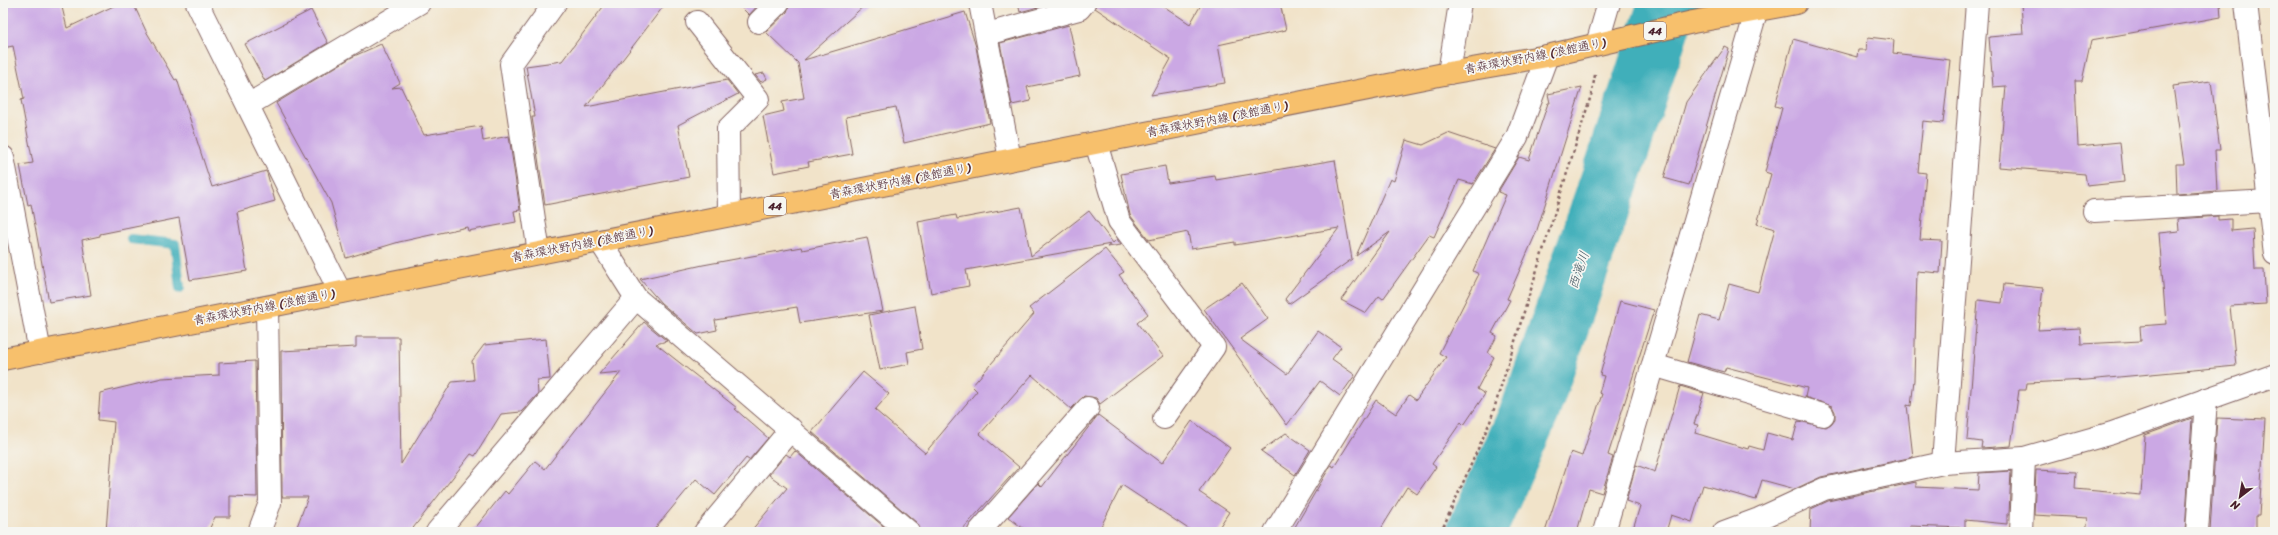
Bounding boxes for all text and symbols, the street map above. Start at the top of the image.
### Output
road number: 44 [1644,22,1666,40]
street label: 青森環状野内線 (浪館通り) [1462,31,1608,81]
street label: 青森環状野内線 (浪館通り) [1144,94,1290,144]
street label: 青森環状野内線 (浪館通り) [827,156,973,206]
road number: 44 [764,197,786,215]
street label: 青森環状野内線 (浪館通り) [509,219,655,269]
water label: 西滝川 [1561,248,1596,292]
street label: 青森環状野内線 (浪館通り) [191,282,337,332]
north arrow [2220,477,2260,517]
text: N [2227,495,2244,516]

